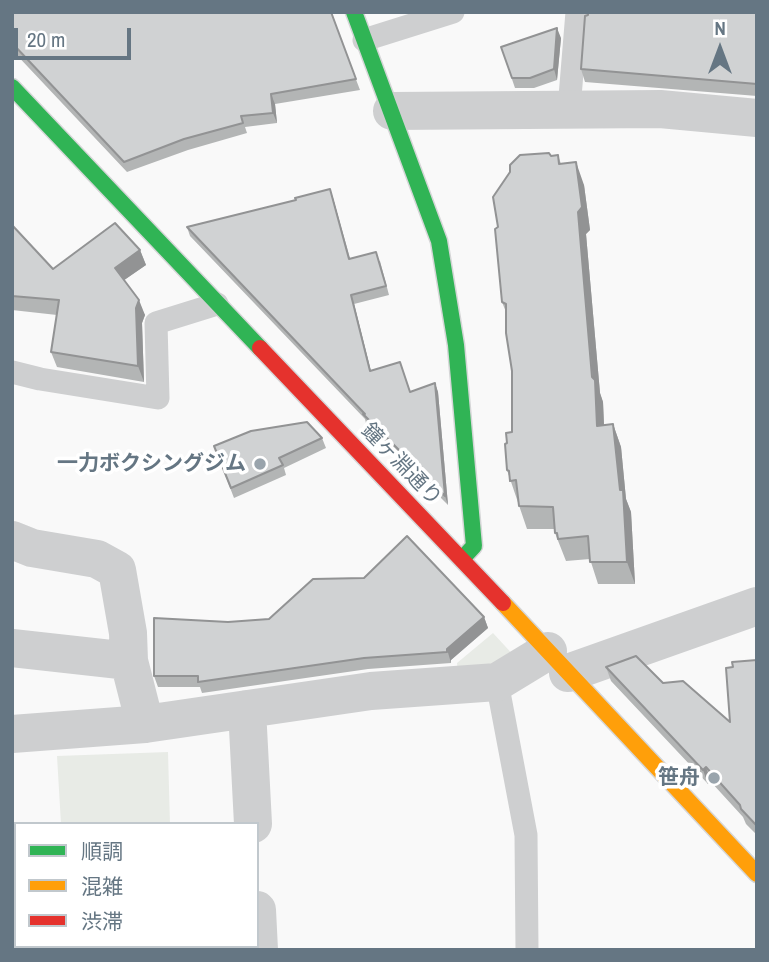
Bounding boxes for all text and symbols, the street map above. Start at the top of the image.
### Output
scale bar [18,14,135,58]
north arrow [685,14,755,84]
text: N [714,15,726,41]
text: 20 m [27,25,65,54]
street label: 鐘ヶ淵通り [355,418,447,512]
place label: 一力ボクシングジム [57,451,246,477]
marker: 一力ボクシングジム [252,456,268,472]
place label: 笹舟 [658,765,700,791]
marker: 笹舟 [706,770,722,786]
legend [14,822,259,948]
text: 順調 [81,837,123,866]
text: 混雑 [81,872,123,901]
text: 渋滞 [81,907,123,936]

